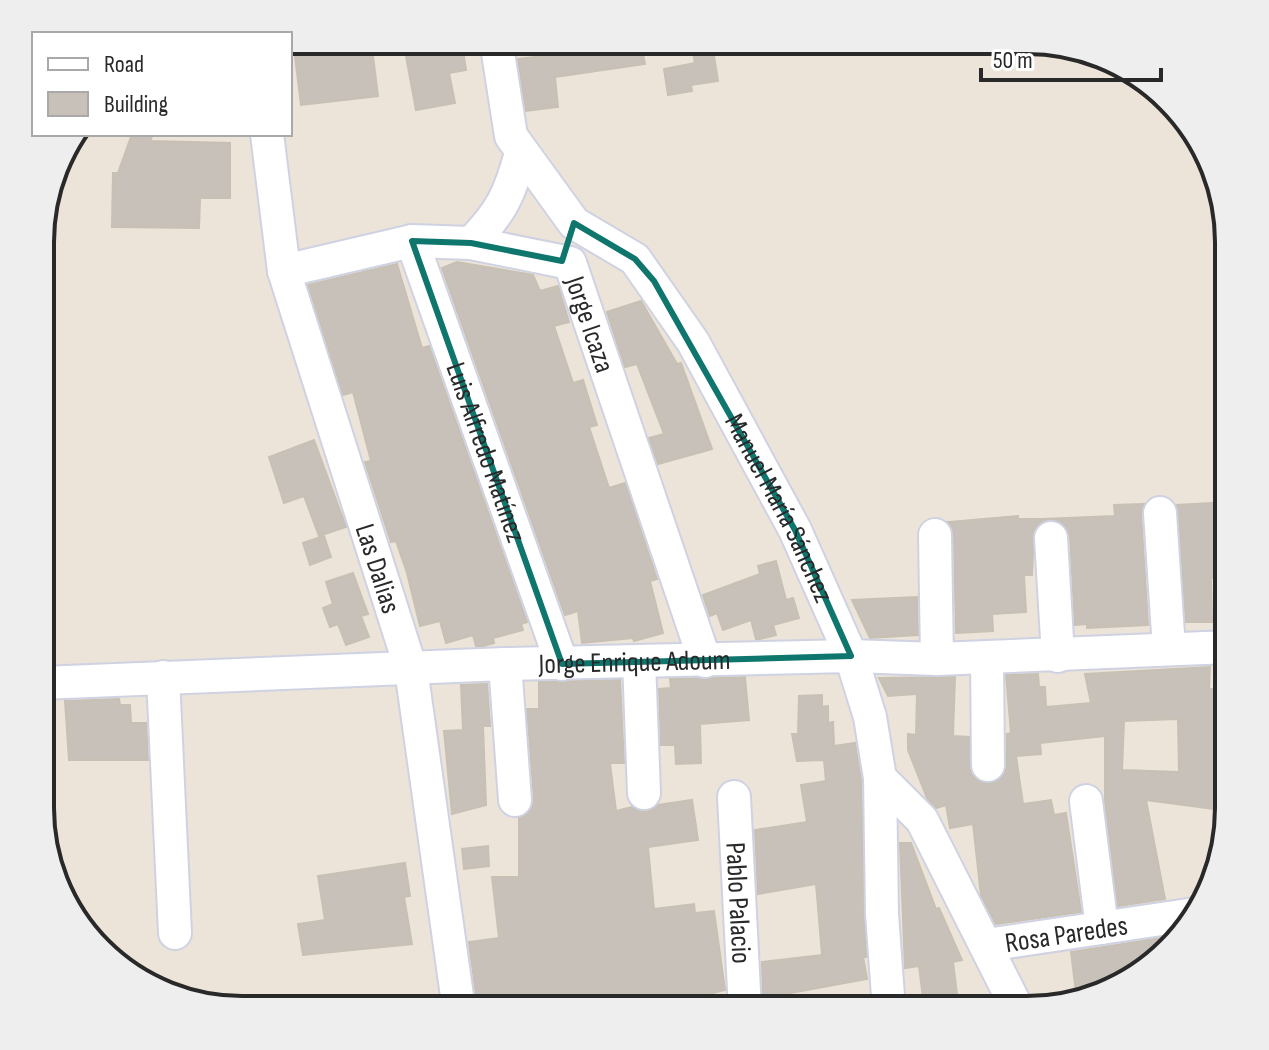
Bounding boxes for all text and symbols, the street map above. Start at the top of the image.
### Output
legend [32,32,292,136]
scale bar [981,32,1161,82]
text: 50 m [993,46,1033,75]
text: Road [104,50,144,79]
text: Building [104,90,168,119]
street label: Jorge Icaza [557,271,621,377]
street label: Luis Alfredo Matínez [438,358,533,547]
street label: Manuel María Sánchez [717,408,840,608]
street label: Las Dalias [348,520,407,617]
street label: Jorge Enrique Adoum [537,644,731,681]
street label: Pablo Palacio [718,841,758,964]
street label: Rosa Paredes [1003,909,1130,960]

